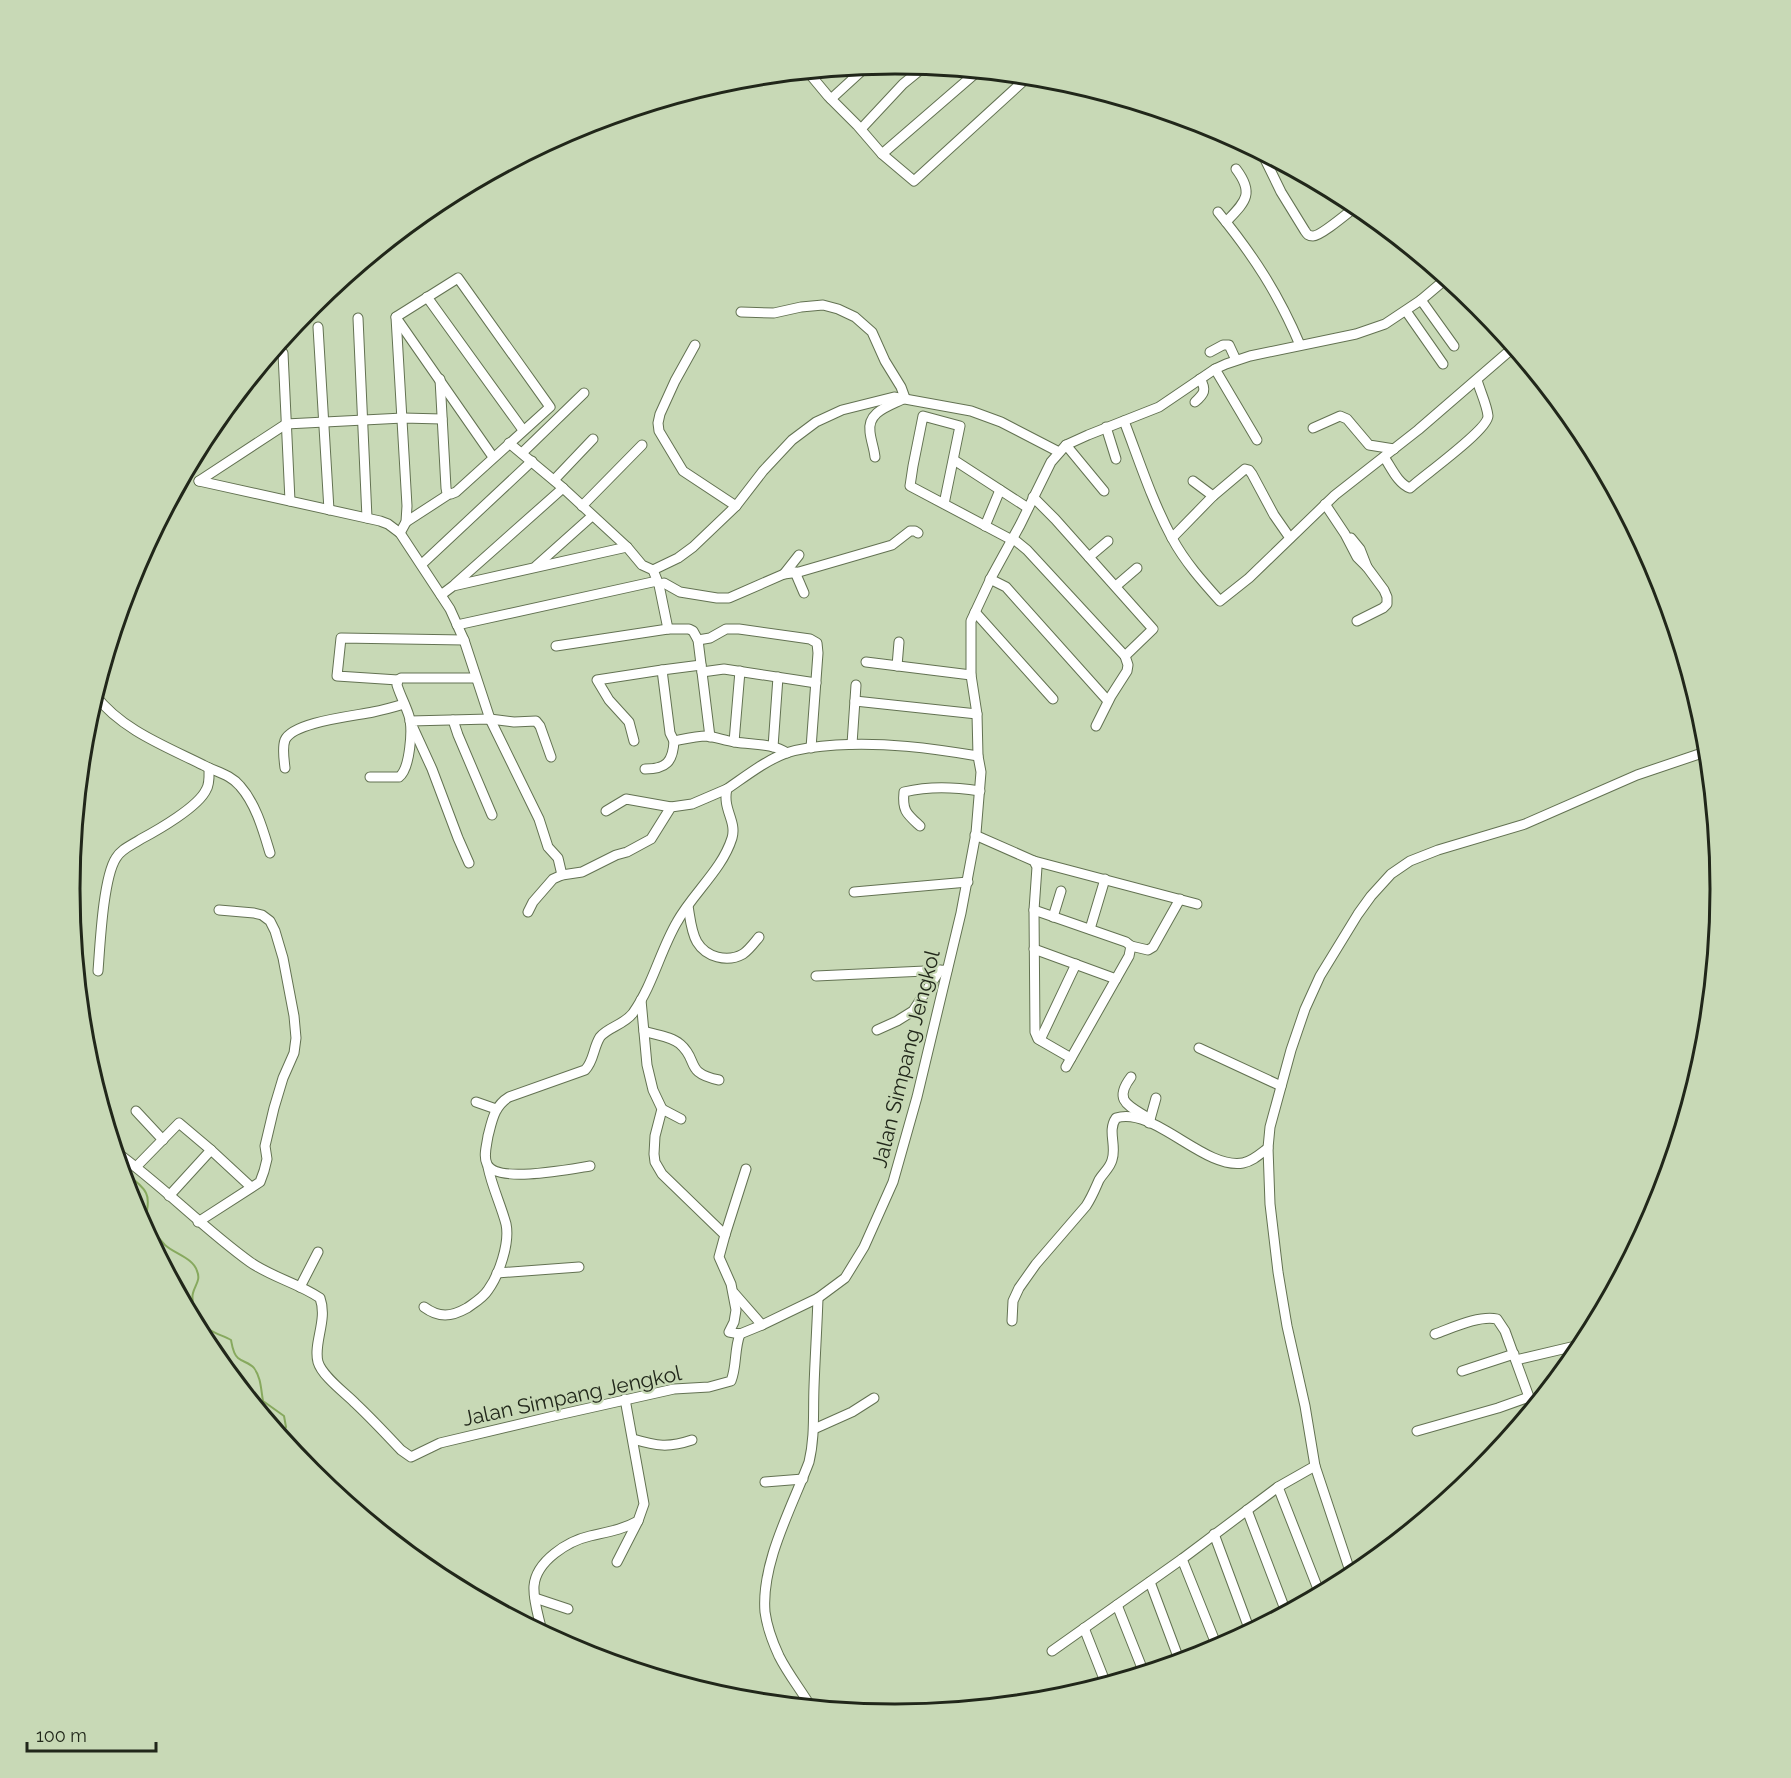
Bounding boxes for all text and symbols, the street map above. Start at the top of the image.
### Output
street label: Jalan Simpang Jengkol [866,947,945,1170]
street label: Jalan Simpang Jengkol [460,1360,684,1431]
scale bar [27,1715,156,1753]
text: 100 m [36,1725,87,1746]

